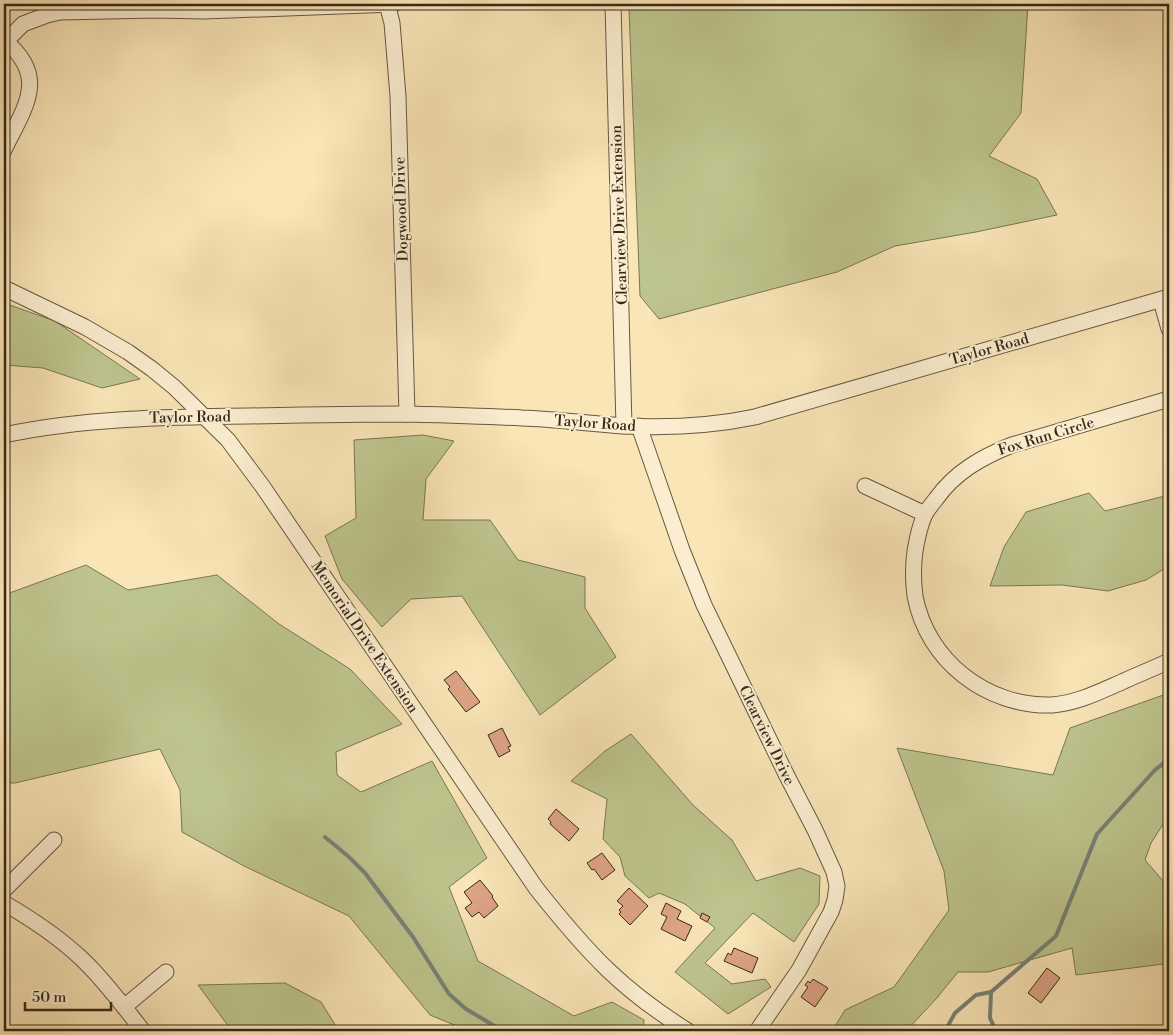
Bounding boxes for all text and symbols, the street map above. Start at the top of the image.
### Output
street label: Clearview Drive Extension [607,125,632,305]
street label: Dogwood Drive [390,156,413,262]
street label: Taylor Road [947,329,1031,370]
street label: Taylor Road [149,407,231,428]
street label: Taylor Road [554,411,637,436]
street label: Fox Run Circle [996,413,1097,460]
street label: Memorial Drive Extension [307,558,423,717]
street label: Clearview Drive [734,682,799,788]
scale bar [25,980,111,1012]
text: 50 m [32,988,66,1007]

